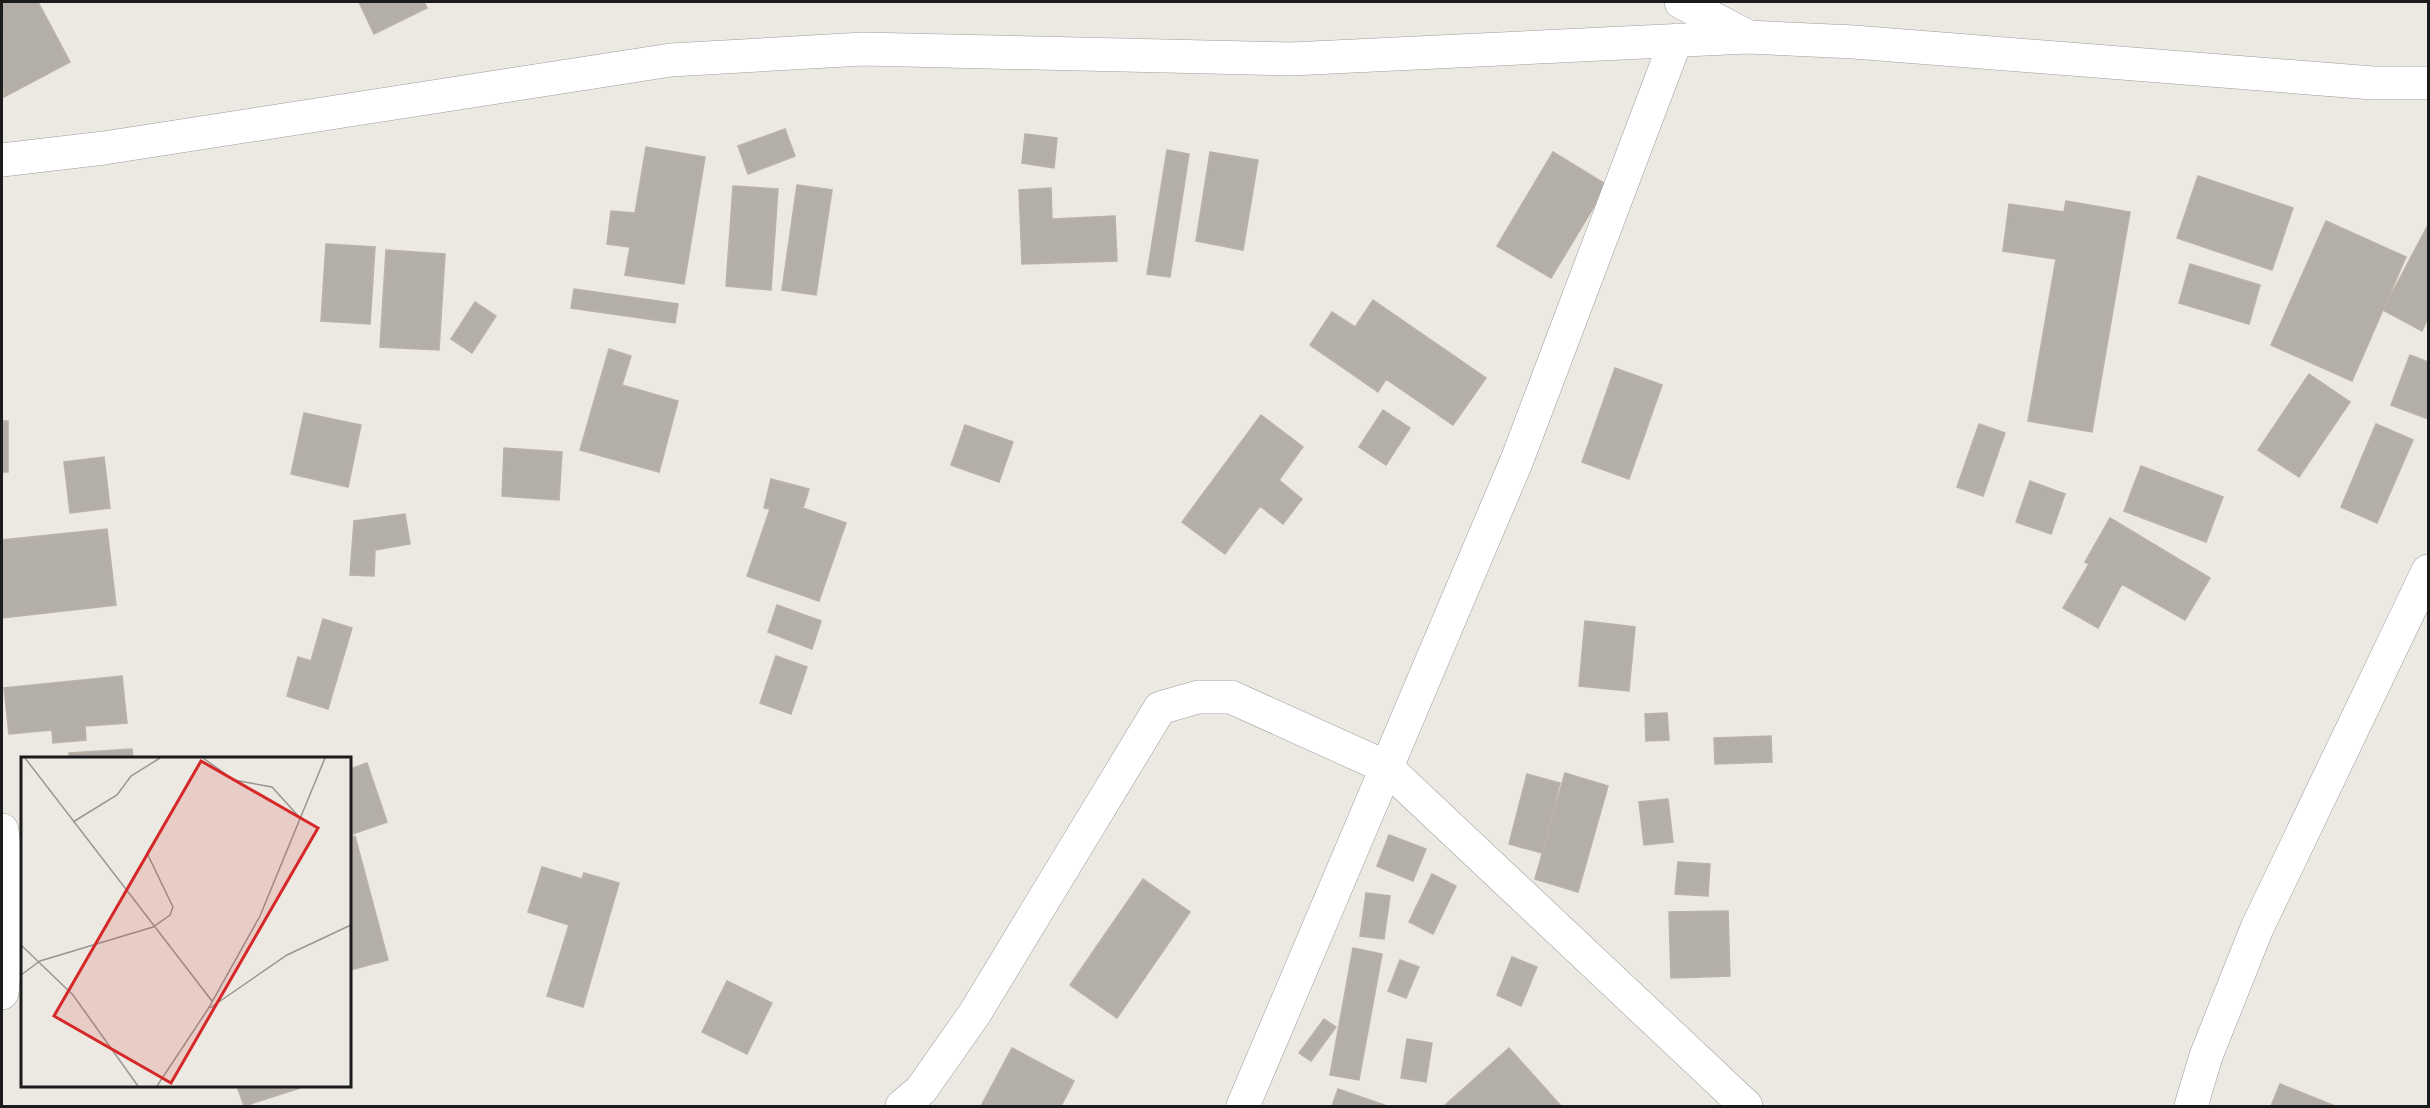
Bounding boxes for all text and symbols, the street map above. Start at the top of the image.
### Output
inset map [21,757,351,1087]

